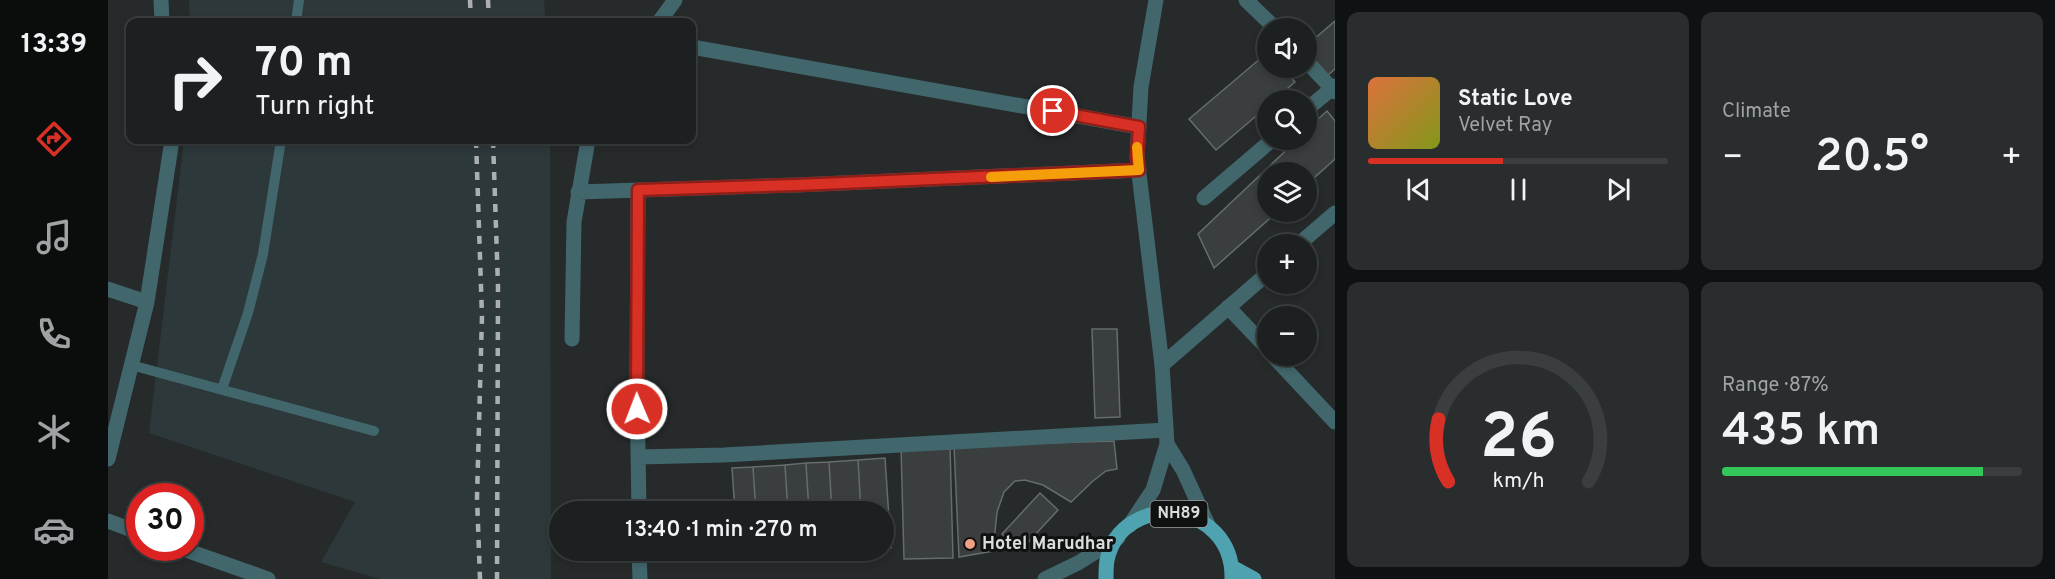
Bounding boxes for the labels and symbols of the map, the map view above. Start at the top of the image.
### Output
pin [1027,85,1078,136]
position arrow [605,377,669,441]
speed limit sign: 30 [126,483,204,561]
road number: NH89 [1150,501,1208,527]
place label: Hotel Marudhar [982,533,1114,556]
marker: Hotel Marudhar [963,537,977,551]

